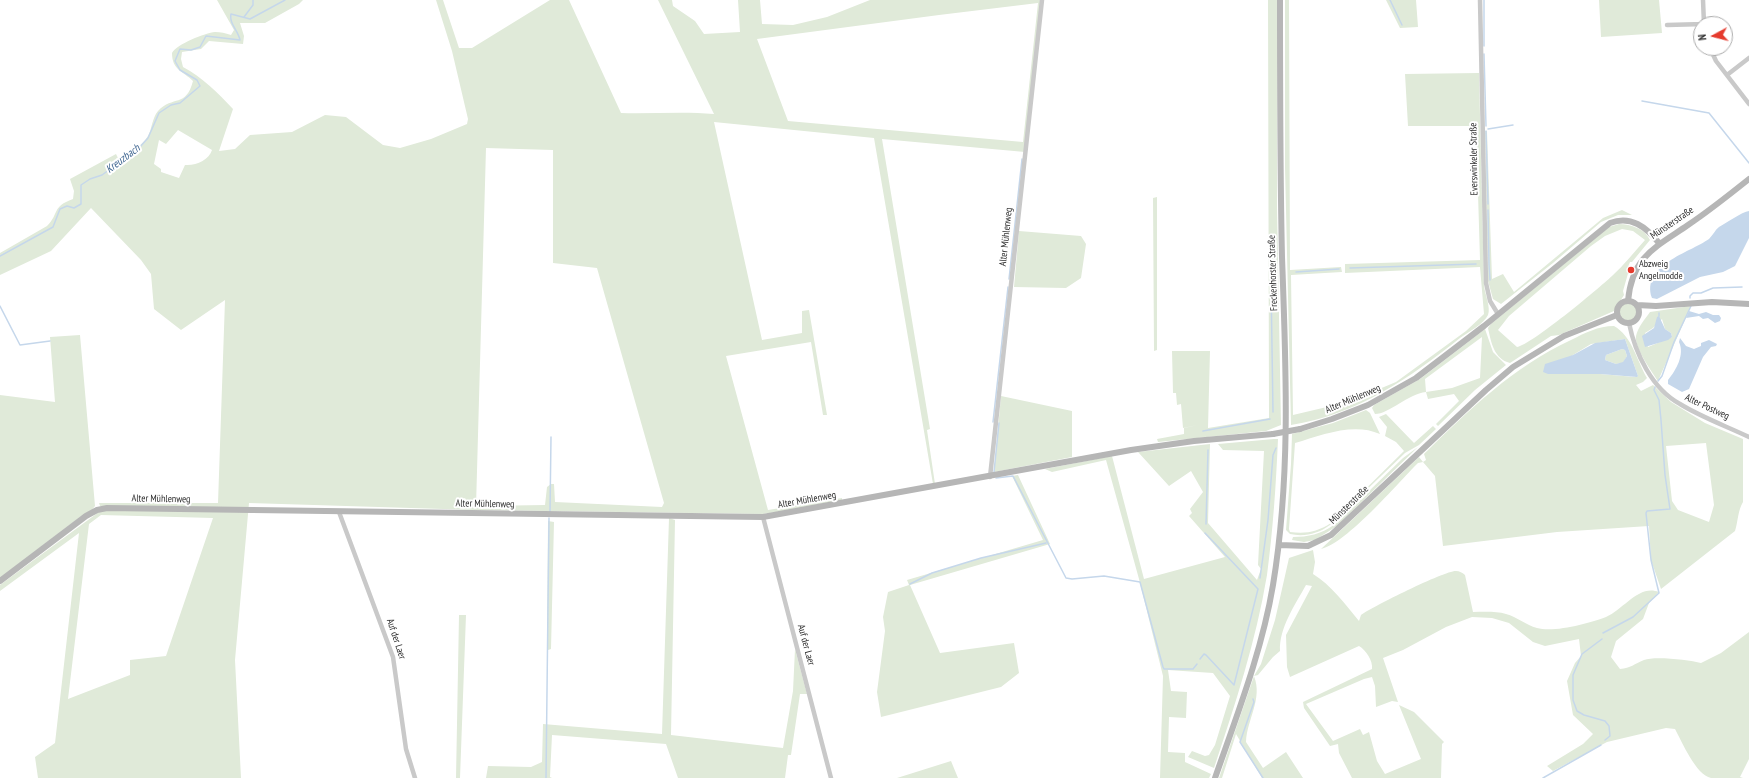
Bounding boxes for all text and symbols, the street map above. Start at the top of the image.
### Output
north arrow [1693,16,1733,56]
text: N [1695,34,1709,41]
street label: Everswinkeler Straße [1467,122,1481,196]
water label: Kreuzbach [103,142,143,176]
street label: Münsterstraße [1648,204,1696,242]
street label: Alter Mühlenweg [997,207,1015,267]
street label: Freckenhorster Straße [1266,235,1280,311]
place label: Abzweig Angelmodde [1639,258,1683,282]
marker: Abzweig Angelmodde [1626,265,1636,275]
street label: Alter Mühlenweg [1324,382,1382,416]
street label: Alter Postweg [1683,392,1731,422]
street label: Münsterstraße [1327,483,1371,527]
street label: Alter Mühlenweg [777,489,837,511]
street label: Alter Mühlenweg [131,492,191,506]
street label: Alter Mühlenweg [455,497,515,511]
street label: Auf der Laer [384,617,408,661]
street label: Auf der Laer [795,623,817,667]

